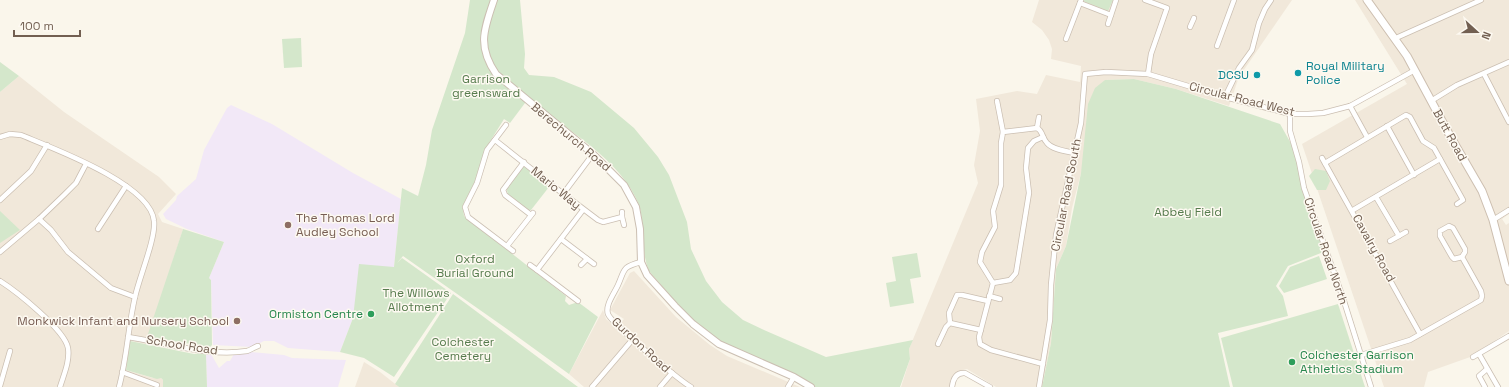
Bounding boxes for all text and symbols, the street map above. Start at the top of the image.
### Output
scale bar [14,12,80,38]
north arrow [1457,12,1497,52]
text: 100 m [20,18,54,34]
text: N [1478,30,1494,42]
place label: Royal Military Police [1306,58,1385,88]
place label: DCSU [1218,67,1249,83]
marker: Royal Military Police [1293,68,1303,78]
marker: DCSU [1252,70,1262,80]
park label: Garrison greensward [452,71,520,101]
street label: Circular Road West [1187,78,1297,120]
street label: Berechurch Road [528,99,614,175]
street label: Butt Road [1429,106,1471,164]
street label: Circular Road South [1047,137,1085,253]
street label: Mario Way [528,163,584,213]
street label: Circular Road North [1300,195,1352,307]
park label: Abbey Field [1154,204,1222,220]
place label: The Thomas Lord Audley School [296,210,395,240]
street label: Cavalry Road [1349,211,1399,285]
marker: The Thomas Lord Audley School [283,220,293,230]
park label: Oxford Burial Ground [436,251,514,281]
park label: The Willows Allotment [382,285,450,315]
place label: Ormiston Centre [269,306,363,322]
marker: Ormiston Centre [366,309,376,319]
place label: Monkwick Infant and Nursery School [17,313,229,329]
street label: Gurdon Road [608,314,674,376]
marker: Monkwick Infant and Nursery School [232,316,242,326]
street label: School Road [145,331,219,359]
park label: Colchester Cemetery [432,334,495,364]
place label: Colchester Garrison Athletics Stadium [1300,347,1414,377]
marker: Colchester Garrison Athletics Stadium [1287,357,1297,367]

